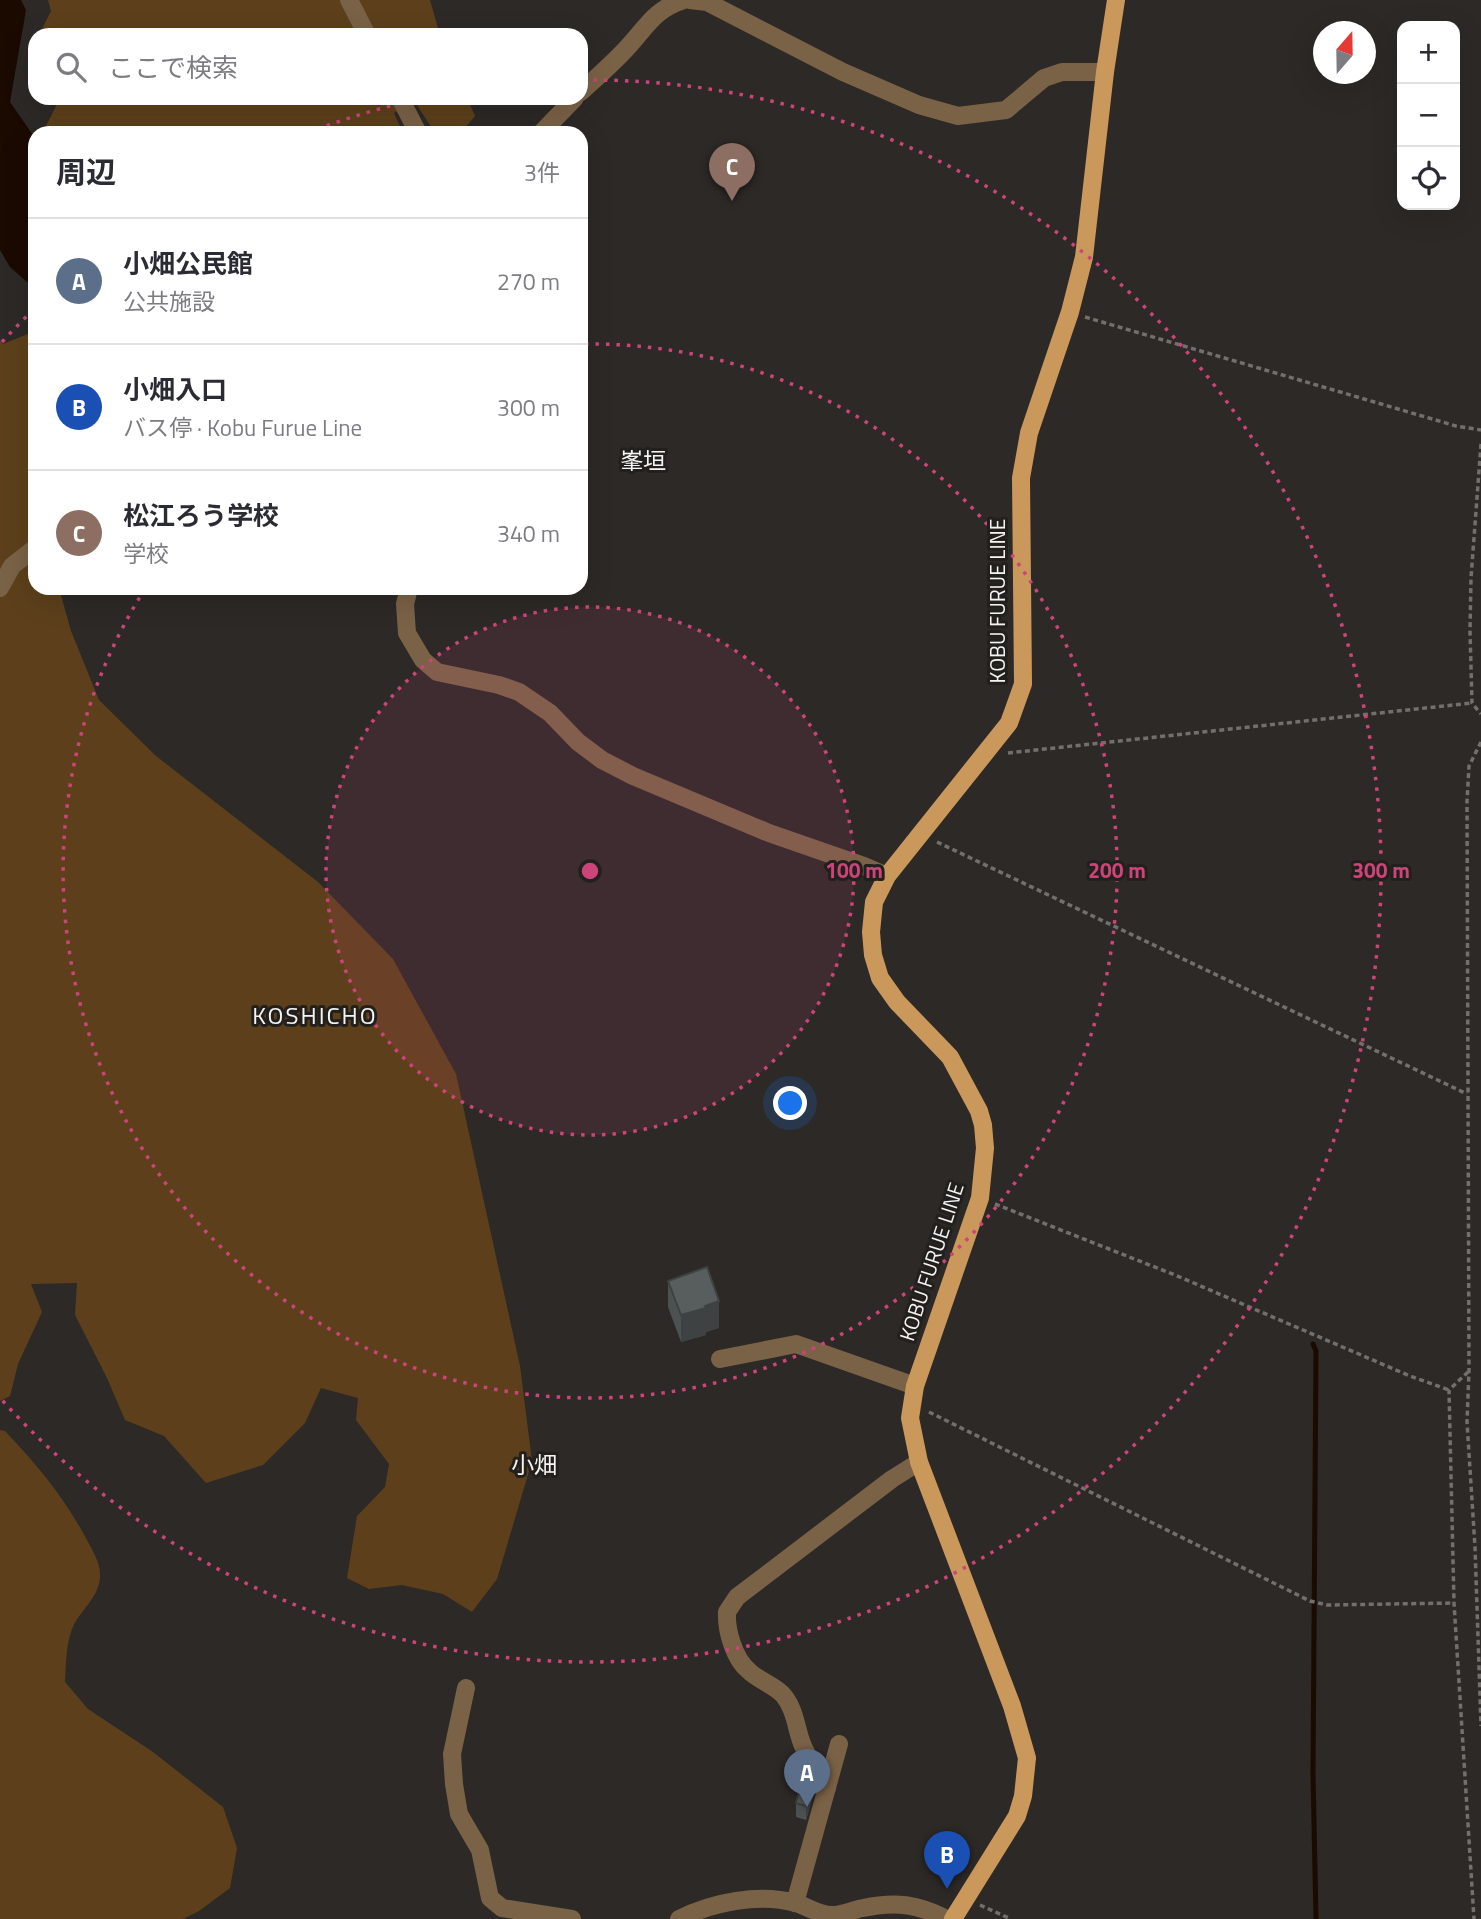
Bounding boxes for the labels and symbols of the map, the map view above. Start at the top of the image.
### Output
north arrow [1313,21,1376,84]
pin: C [709,143,755,201]
district label: 峯垣 [620,443,666,478]
street label: KOBU FURUE LINE [981,519,1013,683]
text: 100 m [825,854,883,886]
text: 200 m [1088,854,1146,886]
text: 300 m [1352,854,1410,886]
centre of rings [578,859,602,883]
district label: KOSHICHO [252,997,378,1033]
your location [773,1086,807,1120]
street label: KOBU FURUE LINE [890,1178,972,1345]
district label: 小畑 [511,1447,557,1482]
pin: A [784,1749,830,1807]
pin: B [924,1831,970,1889]

